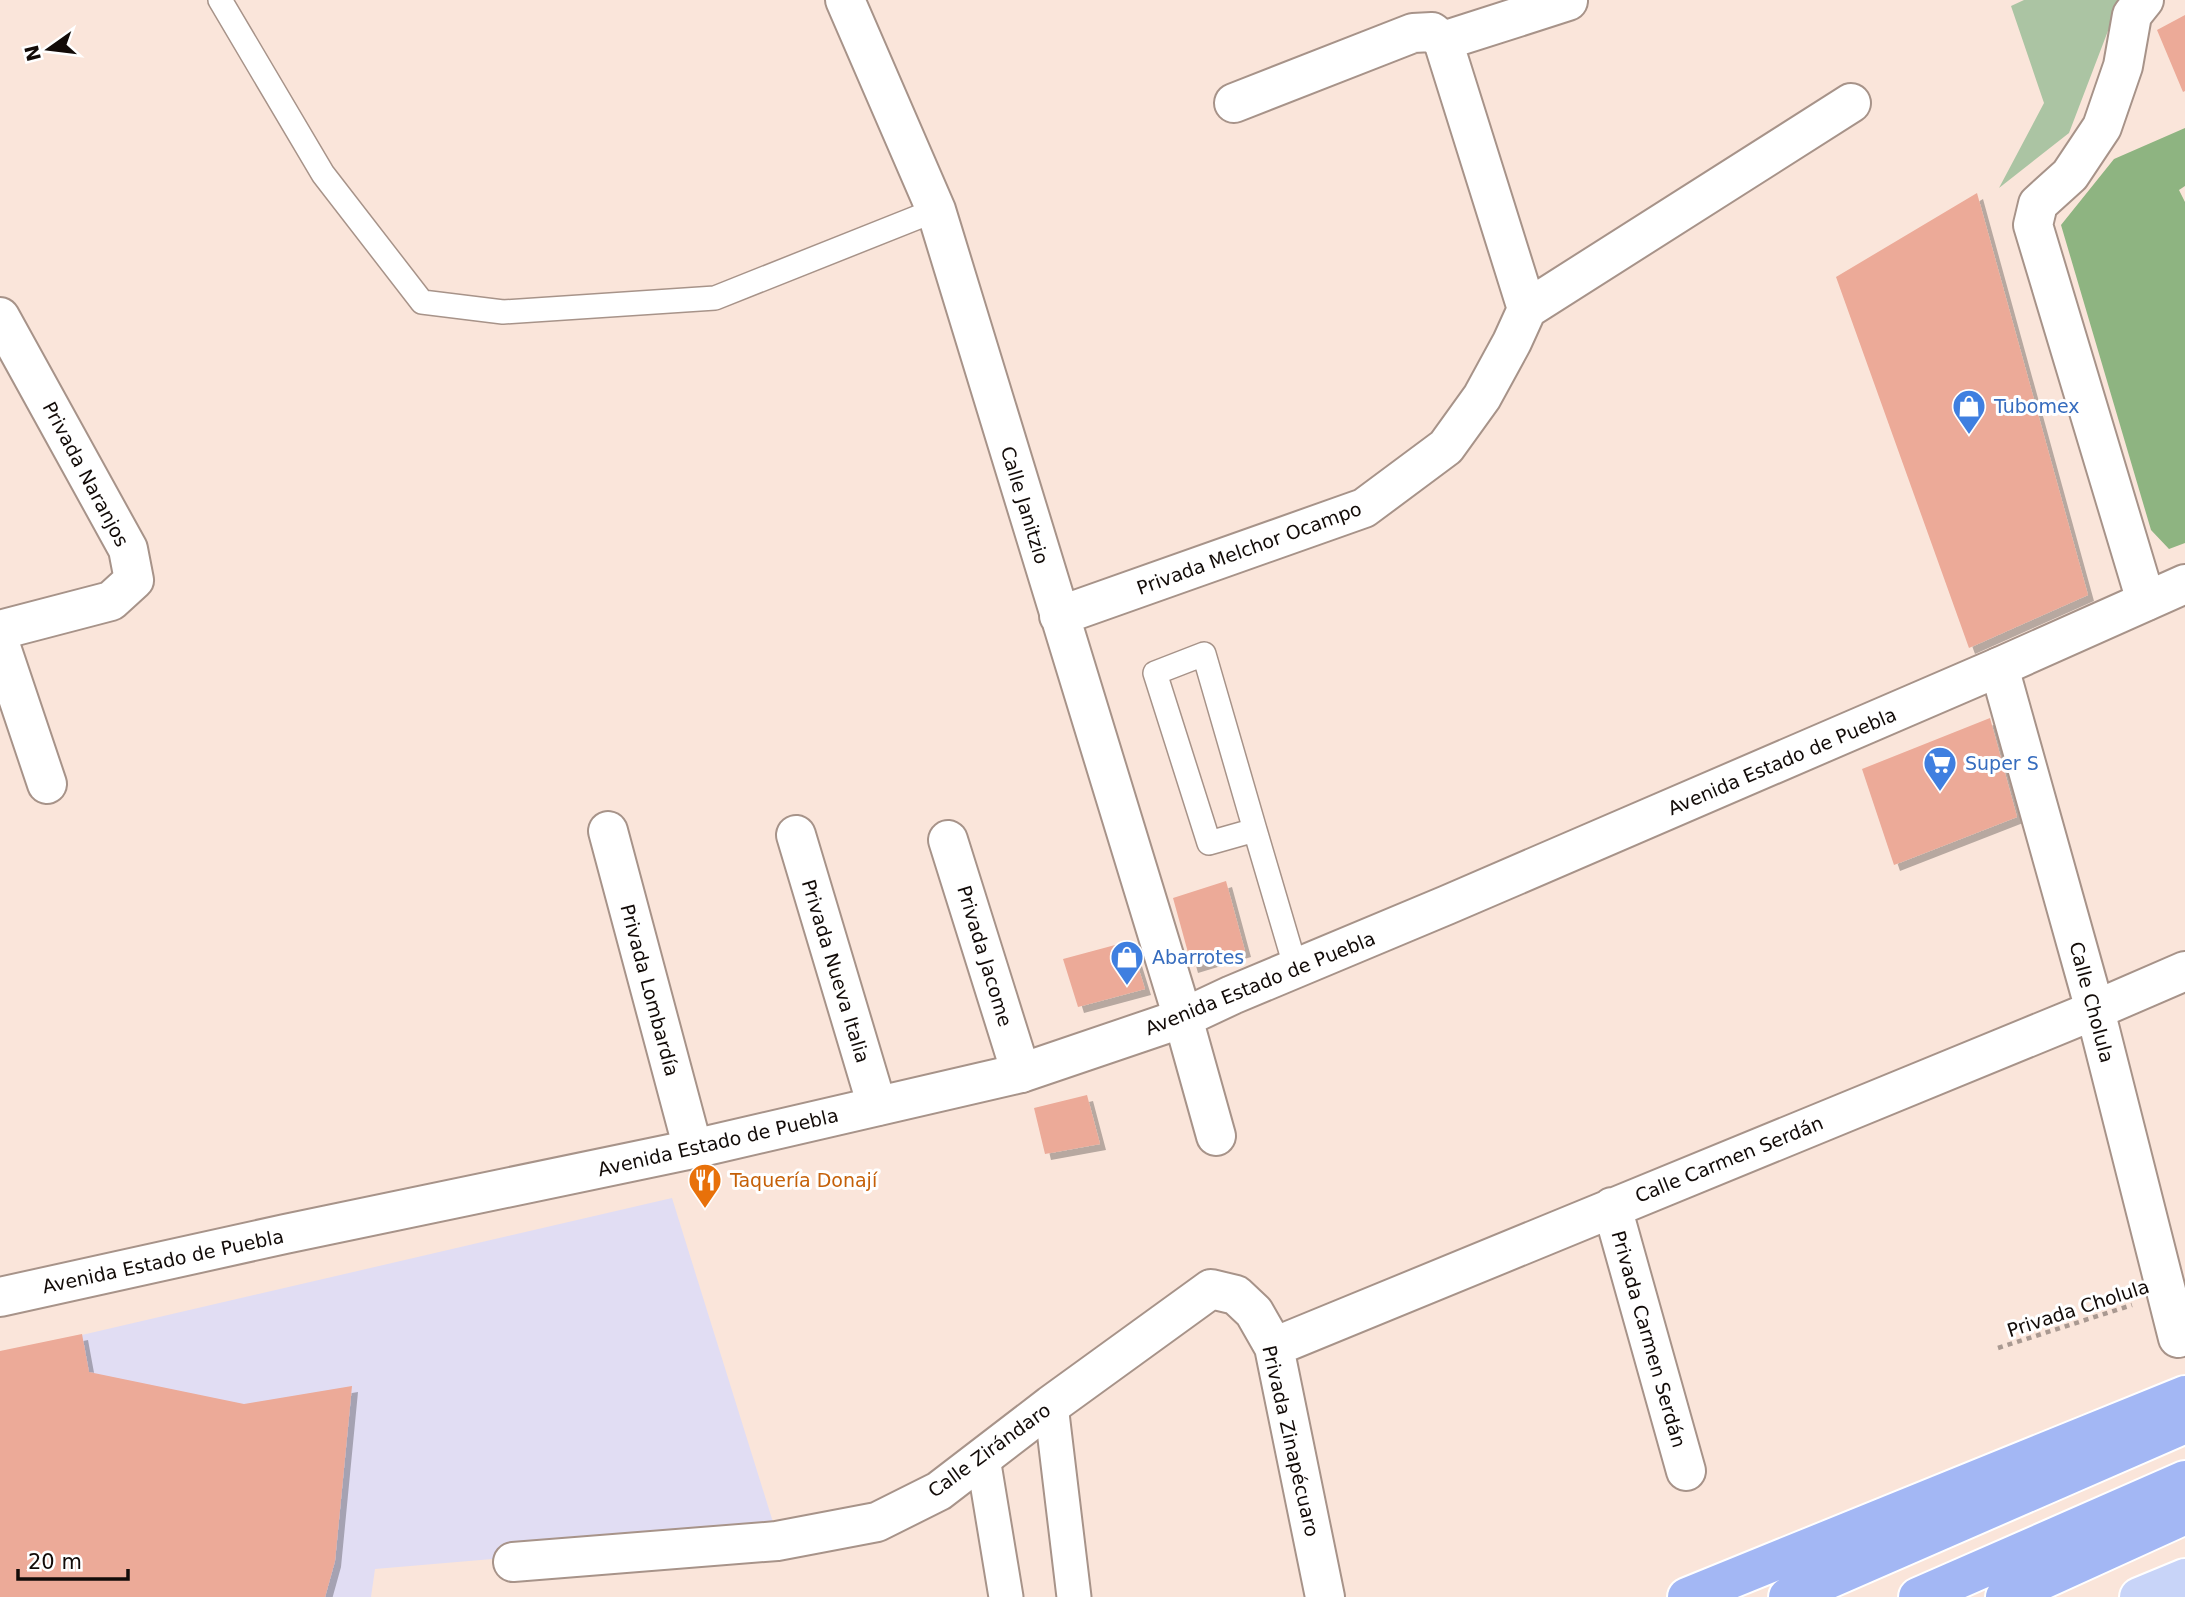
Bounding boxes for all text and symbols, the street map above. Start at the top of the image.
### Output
north arrow [14,14,84,84]
text: N [20,43,45,63]
shop icon: Tubomex [1950,387,1988,436]
place label: Tubomex [1993,395,2080,417]
street label: Privada Naranjos [38,398,134,550]
street label: Calle Janitzio [997,443,1053,567]
street label: Privada Melchor Ocampo [1134,497,1364,599]
street label: Avenida Estado de Puebla [1664,703,1900,819]
supermarket icon: Super S [1921,744,1959,793]
place label: Super S [1965,752,2039,774]
street label: Privada Nueva Italia [798,877,874,1065]
street label: Privada Jacome [953,883,1017,1029]
street label: Privada Lombardía [616,901,684,1079]
street label: Avenida Estado de Puebla [1142,927,1378,1039]
shop icon: Abarrotes [1108,938,1146,987]
street label: Calle Cholula [2065,939,2119,1065]
place label: Abarrotes [1152,946,1244,968]
street label: Avenida Estado de Puebla [596,1104,840,1180]
street label: Calle Carmen Serdán [1632,1111,1826,1207]
restaurant icon: Taquería Donají [686,1161,724,1210]
place label: Taquería Donají [729,1169,878,1191]
street label: Avenida Estado de Puebla [40,1225,286,1297]
street label: Privada Carmen Serdán [1607,1228,1691,1450]
street label: Privada Cholula [2004,1275,2152,1341]
street label: Privada Zinapécuaro [1258,1343,1324,1539]
street label: Calle Zirándaro [924,1398,1054,1502]
scale bar [18,1538,128,1582]
text: 20 m [28,1550,82,1574]

